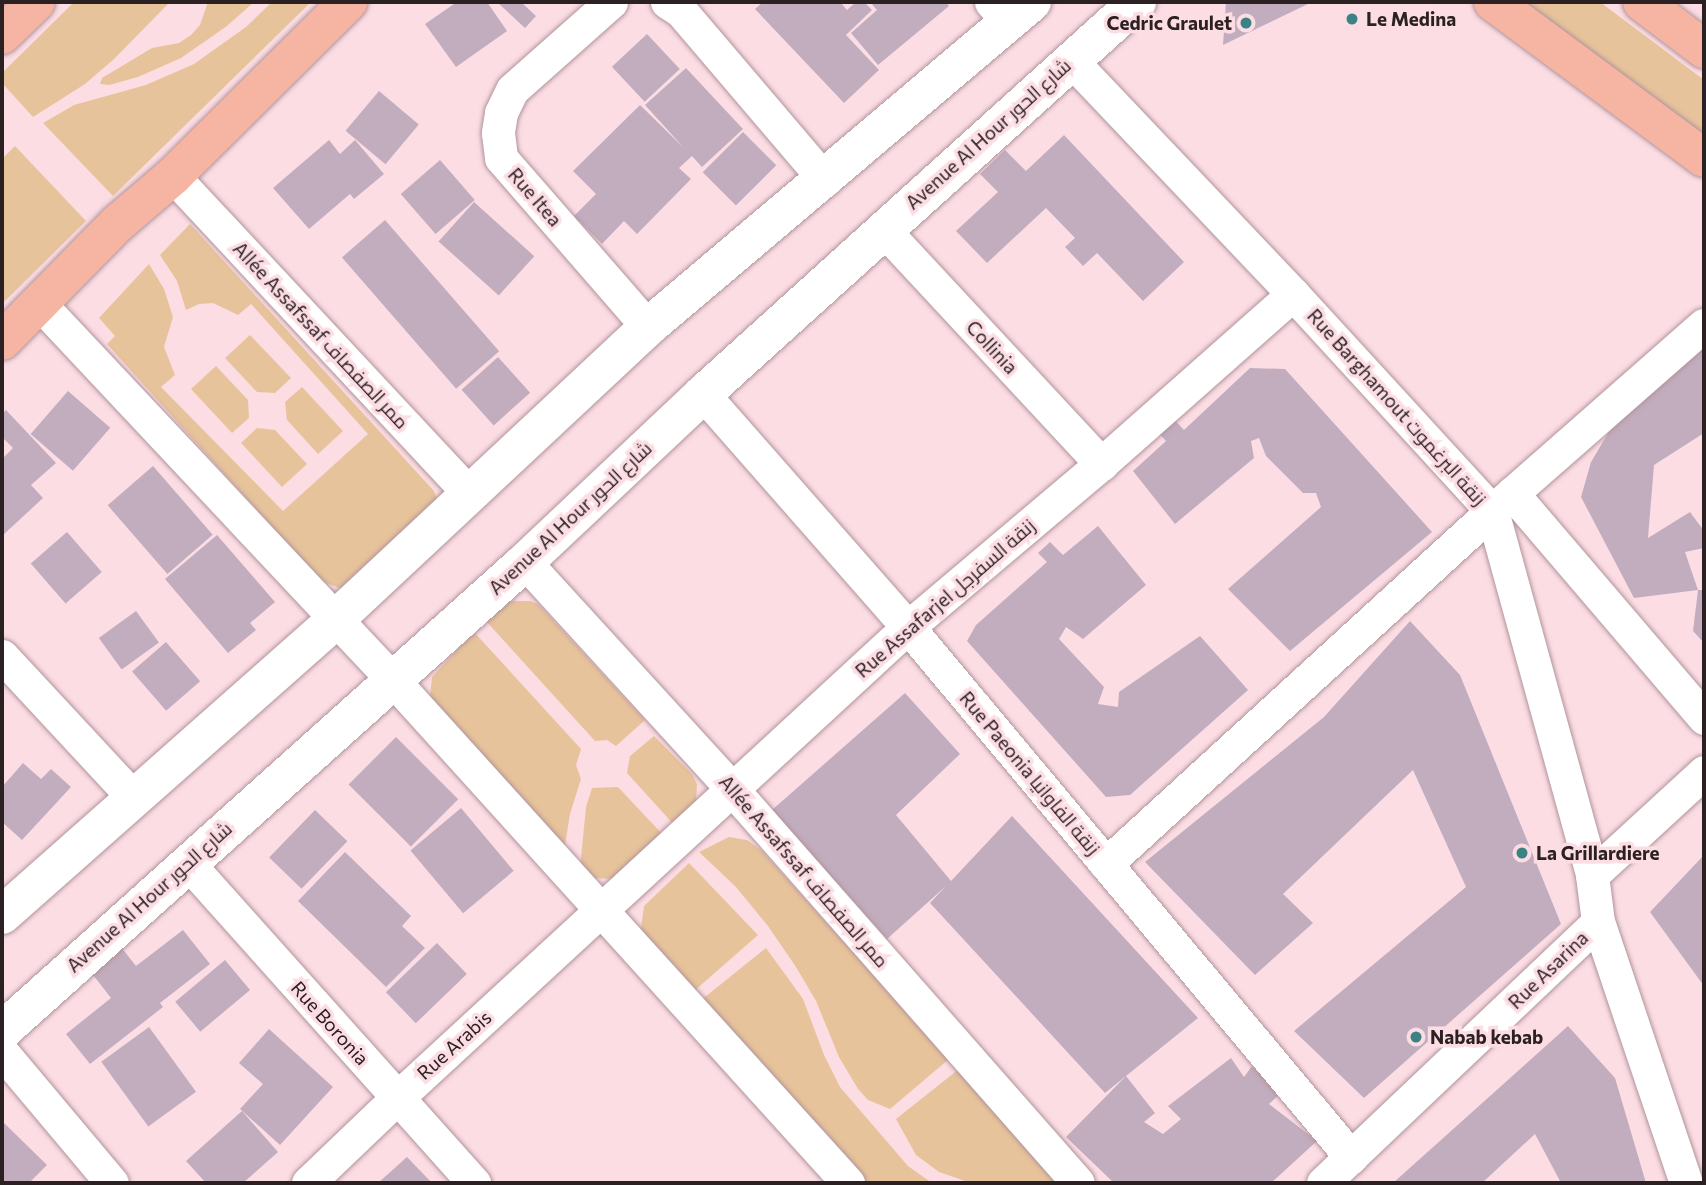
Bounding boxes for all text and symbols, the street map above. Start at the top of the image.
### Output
place label: Le Medina [1366,8,1456,30]
marker: Le Medina [1344,11,1360,27]
place label: Cedric Graulet [1106,12,1232,34]
marker: Cedric Graulet [1238,15,1254,31]
street label: Avenue Al Hour شارع الحور [901,54,1075,214]
street label: Rue Itea [503,163,567,231]
street label: Allée Assafssaf ممر الصفصاف [228,237,414,433]
street label: Rue Barghamout زنقة البرغموت [1303,304,1491,510]
street label: Collinia [962,316,1022,378]
street label: Avenue Al Hour شارع الحور [484,437,656,599]
street label: Rue Assafarjel زنقة السفرجل [851,514,1039,682]
street label: Rue Paeonia زنقة الفاوانيا [955,687,1105,859]
street label: Allée Assafssaf ممر الصفصاف [714,770,894,972]
street label: Avenue Al Hour شارع الحور [62,817,236,977]
place label: La Grillardiere [1536,842,1660,864]
marker: La Grillardiere [1514,845,1530,861]
street label: Rue Asarina [1503,926,1593,1014]
street label: Rue Boronia [286,976,374,1070]
street label: Rue Arabis [412,1006,496,1084]
place label: Nabab kebab [1430,1026,1543,1048]
marker: Nabab kebab [1408,1029,1424,1045]

